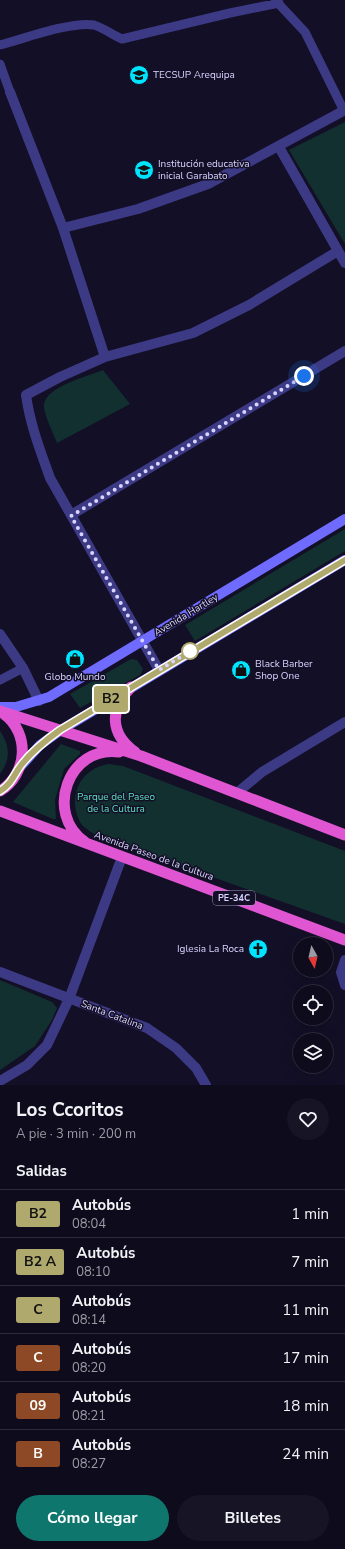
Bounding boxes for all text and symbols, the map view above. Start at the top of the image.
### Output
school or university icon: TECSUP Arequipa [128,64,150,86]
place label: TECSUP Arequipa [153,68,235,82]
place label: Institución educativa inicial Garabato [158,157,250,183]
school or university icon: Institución educativa inicial Garabato [133,159,155,181]
your location [294,366,314,386]
street label: Avenida Hartley [151,590,221,640]
unlabelled marker [181,642,199,660]
shop icon: Globo Mundo [64,648,86,670]
place label: Black Barber Shop One [255,657,313,683]
shop icon: Black Barber Shop One [230,659,252,681]
place label: Globo Mundo [45,670,106,684]
line badge: B2 [93,686,129,712]
text: B2 [102,689,120,708]
park label: Parque del Paseo de la Cultura [77,790,155,816]
street label: Avenida Paseo de la Cultura [92,828,216,884]
road number: PE-34C [213,891,255,905]
north arrow [293,937,333,977]
map controls [293,937,333,1073]
church icon: Iglesia La Roca [247,938,269,960]
place label: Iglesia La Roca [177,942,244,956]
button: locate [293,985,333,1025]
street label: Santa Catalina [79,997,145,1033]
button: layers [293,1033,333,1073]
text: Los Ccoritos [16,1097,124,1123]
button: heart [287,1098,329,1140]
text: A pie · 3 min · 200 m [16,1125,136,1143]
text: Salidas [16,1161,67,1181]
text: Autobús [72,1195,131,1215]
text: B2 [29,1204,47,1223]
text: 1 min [291,1204,329,1224]
text: 08:04 [72,1215,106,1233]
text: Autobús [76,1243,135,1263]
text: B2 A [24,1252,56,1271]
text: 7 min [291,1252,329,1272]
text: 08:10 [76,1263,110,1281]
text: Autobús [72,1291,131,1311]
text: C [33,1300,43,1319]
text: 11 min [282,1300,329,1320]
text: 08:14 [72,1311,106,1329]
text: Autobús [72,1339,131,1359]
text: C [33,1348,43,1367]
text: 17 min [282,1348,329,1368]
text: 08:20 [72,1359,106,1377]
text: Autobús [72,1387,131,1407]
text: 09 [30,1396,46,1415]
text: 18 min [282,1396,329,1416]
text: 08:21 [72,1407,106,1425]
text: Autobús [72,1435,131,1455]
text: B [33,1444,43,1463]
text: 24 min [282,1444,329,1464]
text: 08:27 [72,1455,106,1473]
button: Cómo llegar [16,1495,169,1541]
button: Billetes [177,1495,329,1541]

